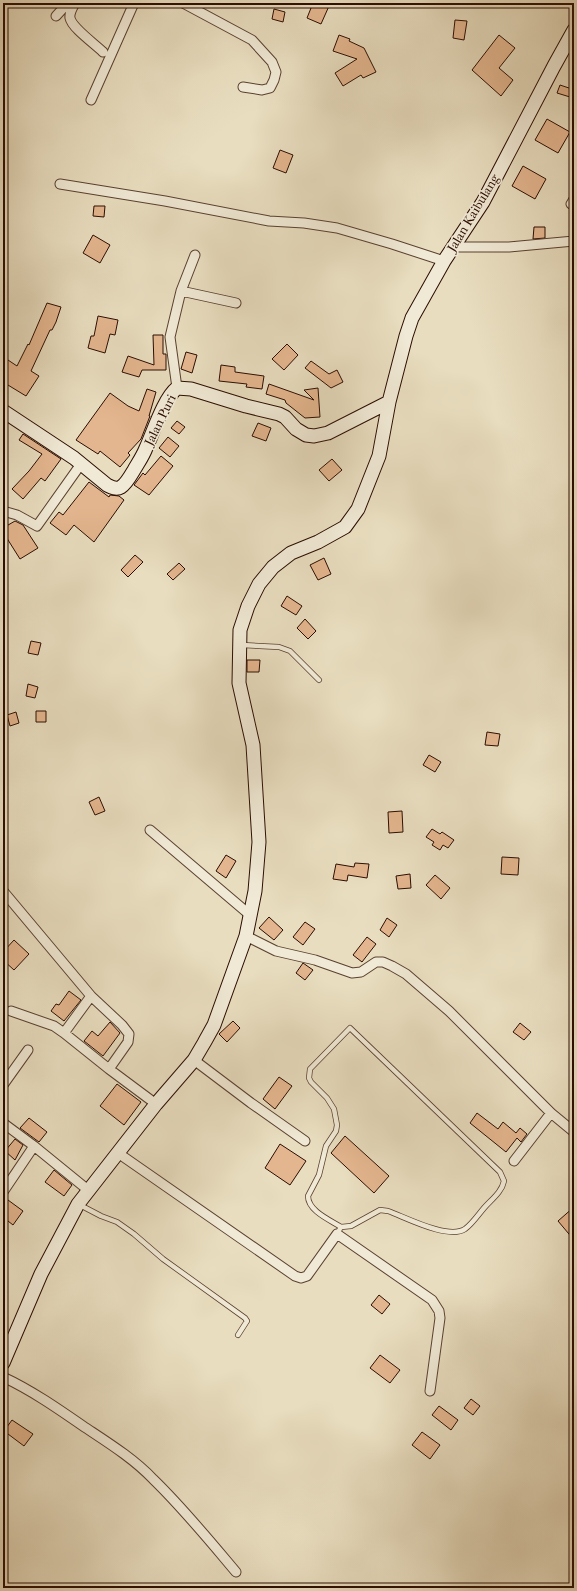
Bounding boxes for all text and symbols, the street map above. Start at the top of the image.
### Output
street label: Jalan Kaibulang [443,170,503,255]
street label: Jalan Puri [141,392,179,449]

